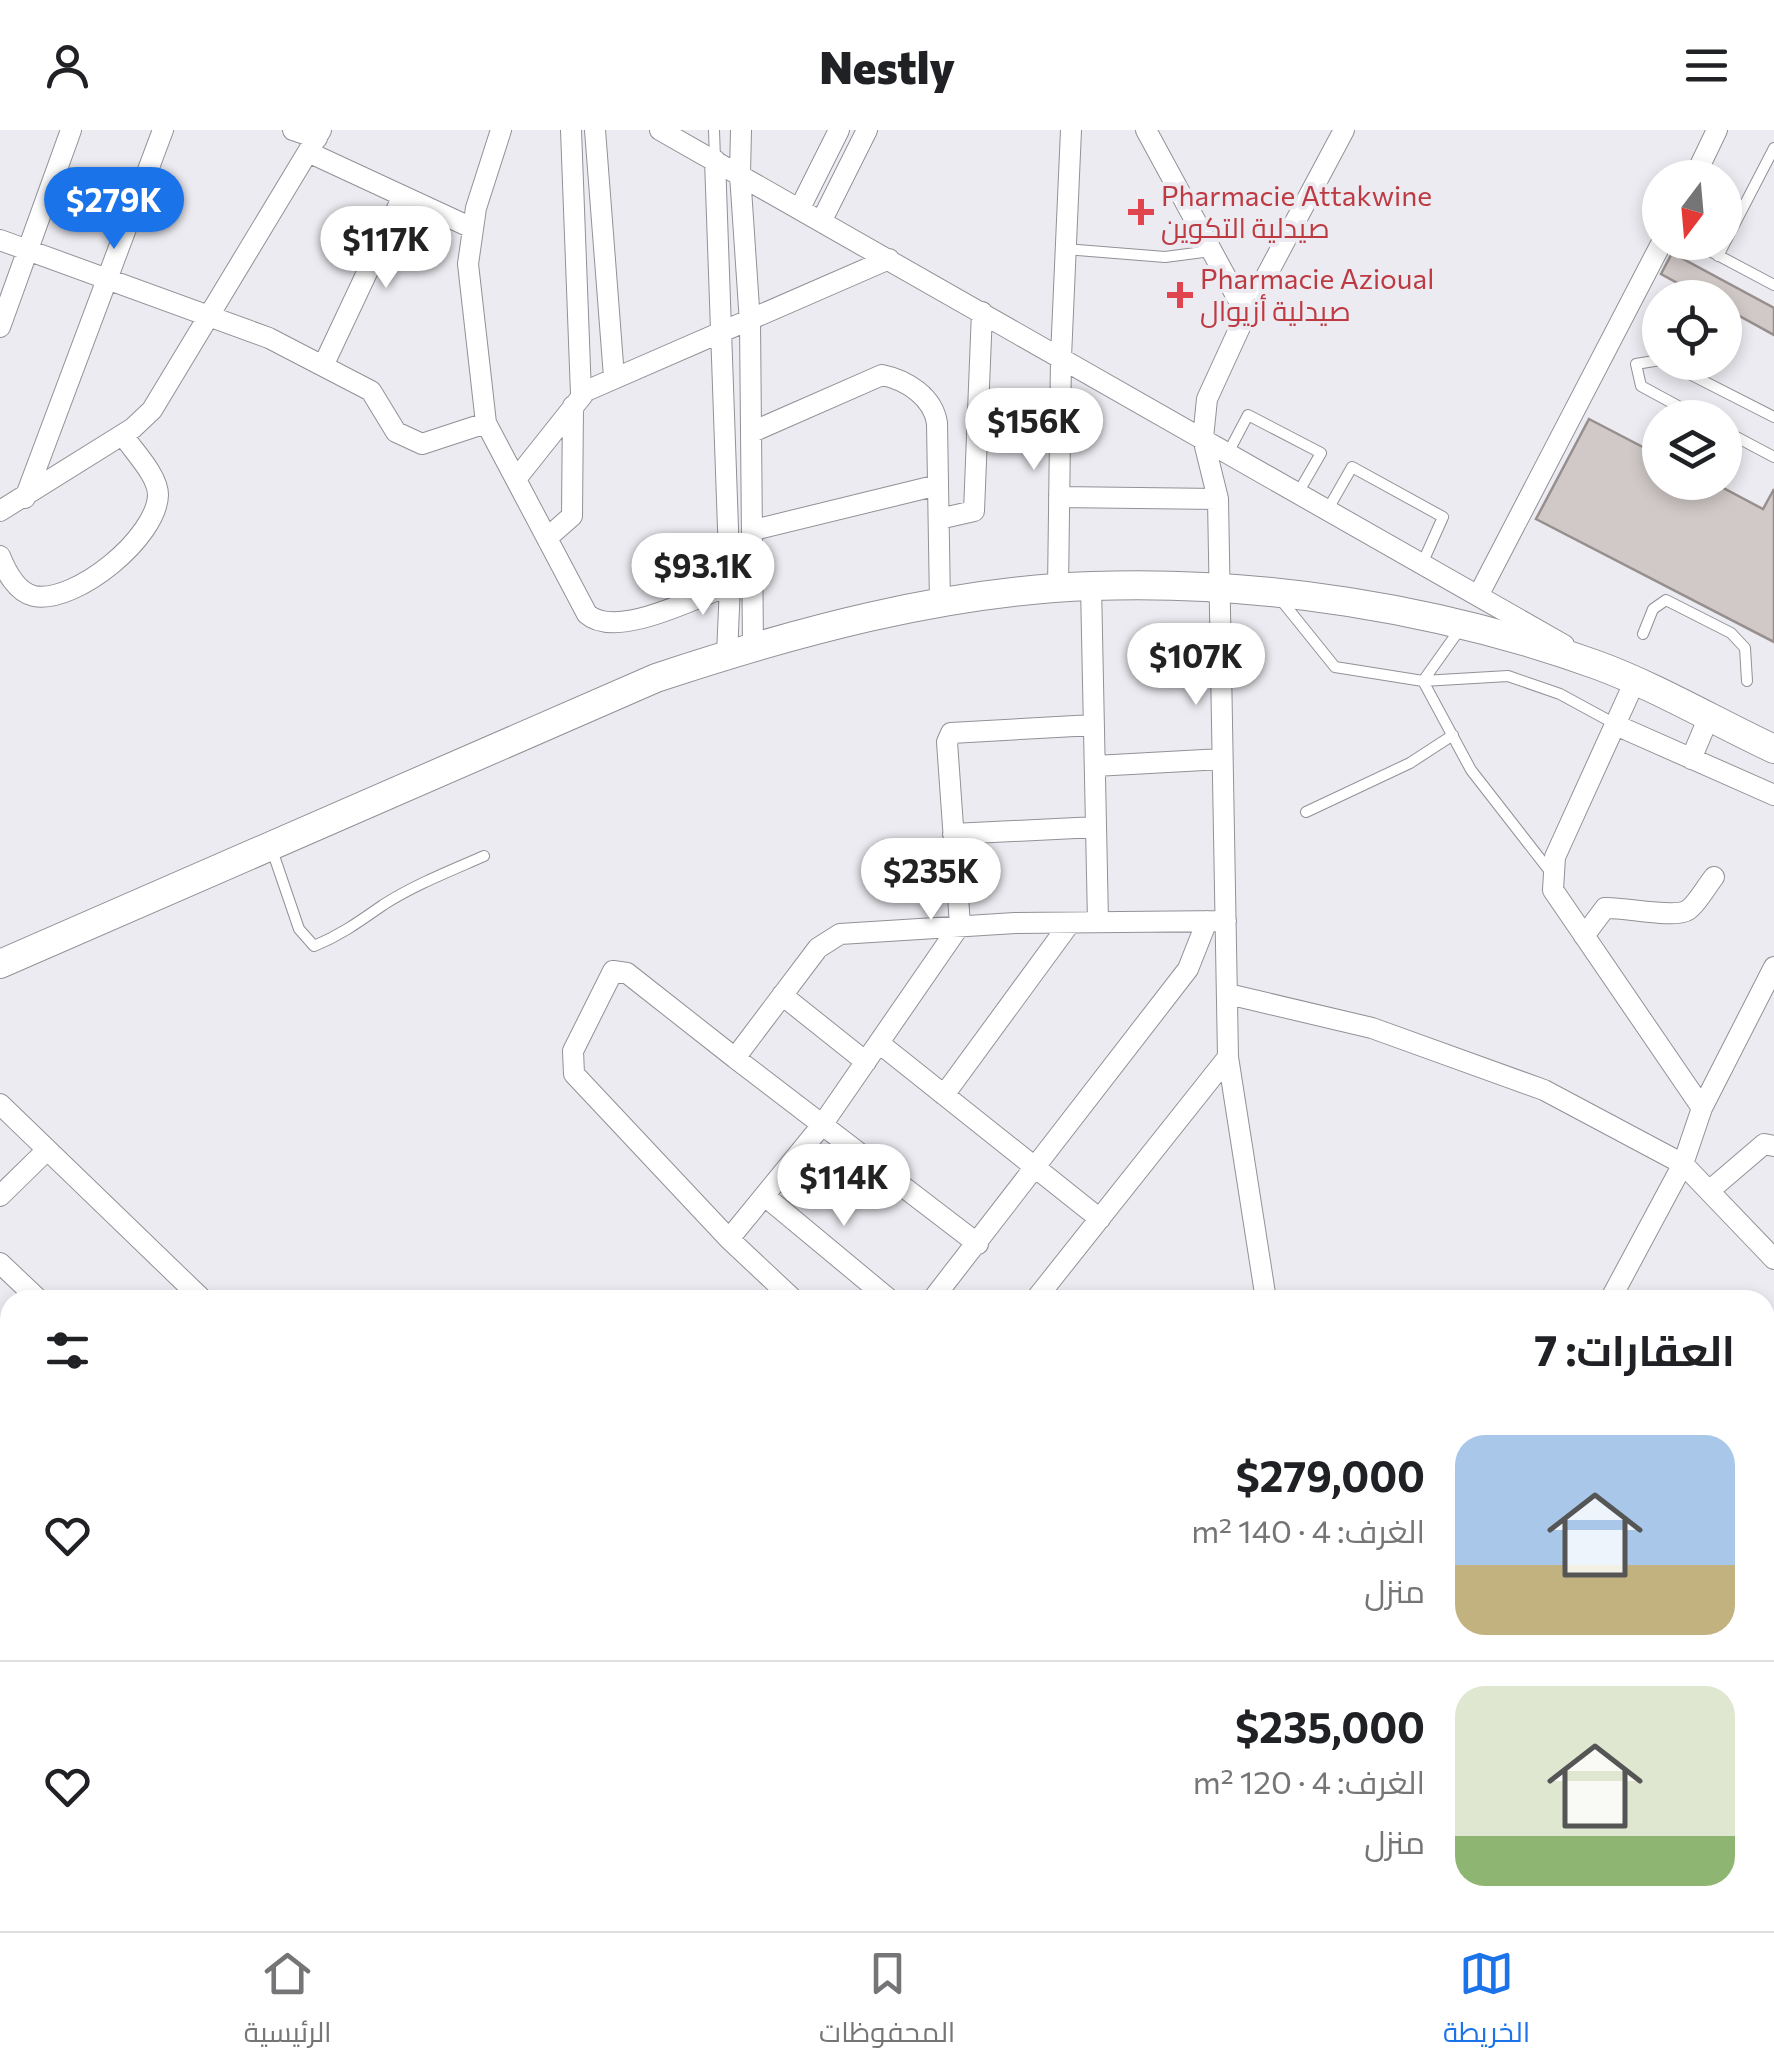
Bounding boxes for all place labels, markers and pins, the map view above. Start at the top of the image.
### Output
pin: $279K [44,167,184,252]
place label: Pharmacie Attakwine صيدلية التكوين [1161,178,1432,245]
marker: Pharmacie Attakwine صيدلية التكوين [1130,201,1152,223]
pin: $117K [316,206,456,291]
place label: Pharmacie Azioual صيدلية أزيوال [1200,261,1434,328]
marker: Pharmacie Azioual صيدلية أزيوال [1169,284,1191,306]
pin: $156K [964,388,1104,473]
pin: $93.1K [622,533,784,618]
pin: $107K [1126,623,1266,708]
pin: $235K [861,838,1001,923]
pin: $114K [774,1144,914,1229]

